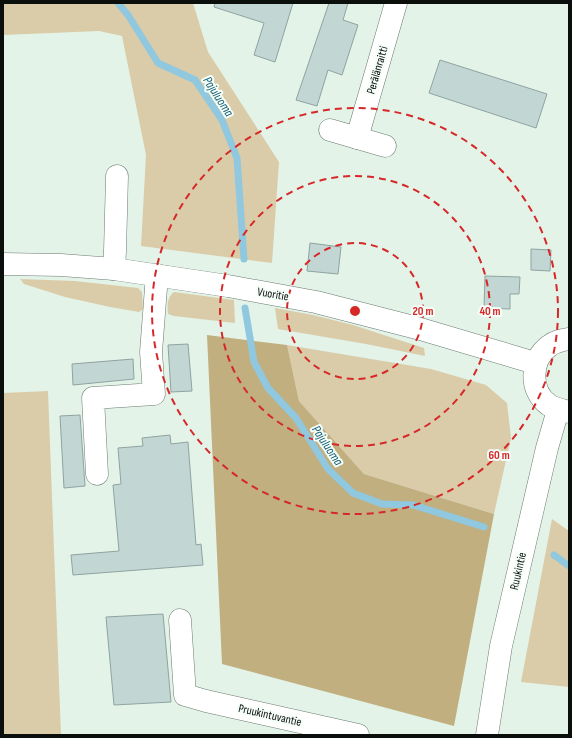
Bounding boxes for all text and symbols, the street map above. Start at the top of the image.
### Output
street label: Perälänraitti [363,44,391,96]
water label: Pajuluoma [199,73,237,120]
street label: Vuoritie [256,284,290,305]
centre of rings [348,304,362,318]
text: 20 m [413,304,433,319]
text: 40 m [479,304,501,319]
water label: Pajuluoma [308,423,347,469]
text: 60 m [488,448,510,463]
street label: Ruukintie [507,551,530,591]
street label: Pruukintuvantie [237,701,303,730]

